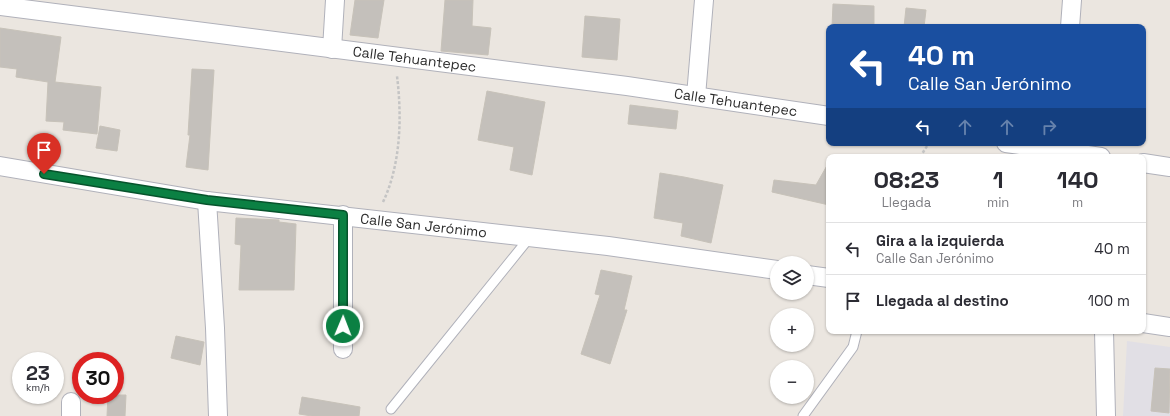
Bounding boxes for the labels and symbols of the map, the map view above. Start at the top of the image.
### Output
street label: Calle Tehuantepec [352,42,477,76]
street label: Calle Tehuantepec [673,84,799,120]
pin [27,133,61,174]
street label: Calle San Jerónimo [359,209,488,241]
position arrow [322,305,364,347]
speed limit sign: 30 [72,352,124,404]

